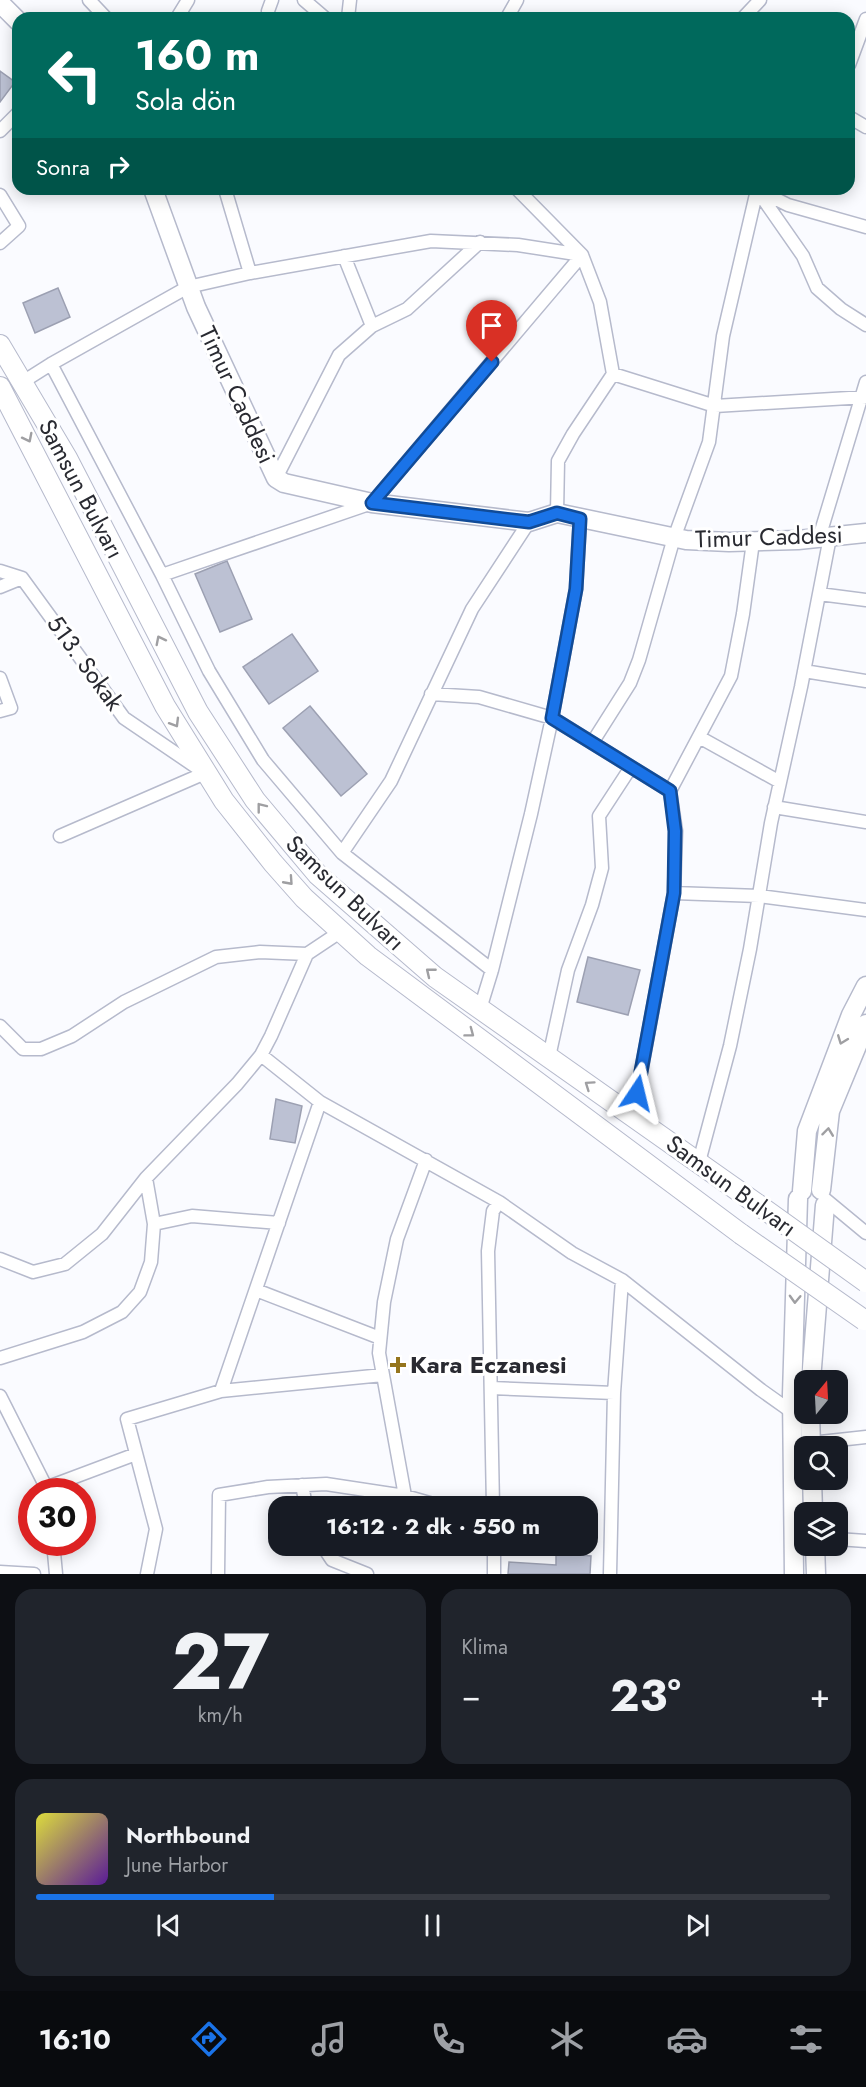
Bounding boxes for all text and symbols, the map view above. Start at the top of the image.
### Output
text: 160 m [135,25,259,86]
icon: left [36,36,114,114]
text: Sola dön [135,81,236,120]
icon: right [102,150,135,183]
text: Sonra [36,151,90,183]
pin [466,300,517,362]
icon: arrive [475,309,508,342]
street label: Timur Caddesi [190,320,285,469]
street label: Samsun Bulvarı [30,413,133,565]
one-way arrow [20,432,32,443]
street label: Timur Caddesi [695,516,843,557]
street label: 513. Sokak [39,608,132,718]
one-way arrow [156,636,168,647]
one-way arrow [168,717,179,727]
one-way arrow [257,803,268,814]
street label: Samsun Bulvarı [278,827,413,959]
one-way arrow [282,874,293,885]
one-way arrow [426,969,437,980]
one-way arrow [464,1026,475,1037]
one-way arrow [837,1033,849,1044]
position arrow [605,1061,669,1125]
one-way arrow [585,1081,596,1092]
street label: Samsun Bulvarı [659,1126,804,1245]
one-way arrow [821,1127,833,1137]
one-way arrow [789,1295,801,1304]
place label: Kara Eczanesi [410,1347,567,1382]
marker: Kara Eczanesi [391,1358,405,1372]
north arrow [794,1370,848,1424]
map controls [794,1370,848,1556]
button: search [794,1436,848,1490]
speed limit sign: 30 [18,1478,96,1556]
button: layers [794,1502,848,1556]
text: 16:12 · 2 dk · 550 m [326,1510,540,1542]
text: 27 [171,1606,269,1718]
text: Klima [462,1633,508,1662]
text: 23° [610,1663,681,1728]
text: − [462,1672,481,1719]
text: + [810,1672,830,1719]
text: km/h [198,1701,243,1730]
text: Northbound [126,1819,250,1851]
text: June Harbor [126,1851,228,1880]
icon: previous [152,1909,185,1942]
icon: pause [416,1909,449,1942]
icon: next [681,1909,714,1942]
icon: directions [188,2018,230,2060]
icon: music [308,2018,350,2060]
icon: phone [427,2018,469,2060]
icon: climate [546,2018,588,2060]
icon: car [666,2018,708,2060]
icon: filters [785,2018,827,2060]
text: 16:10 [39,2020,111,2059]

